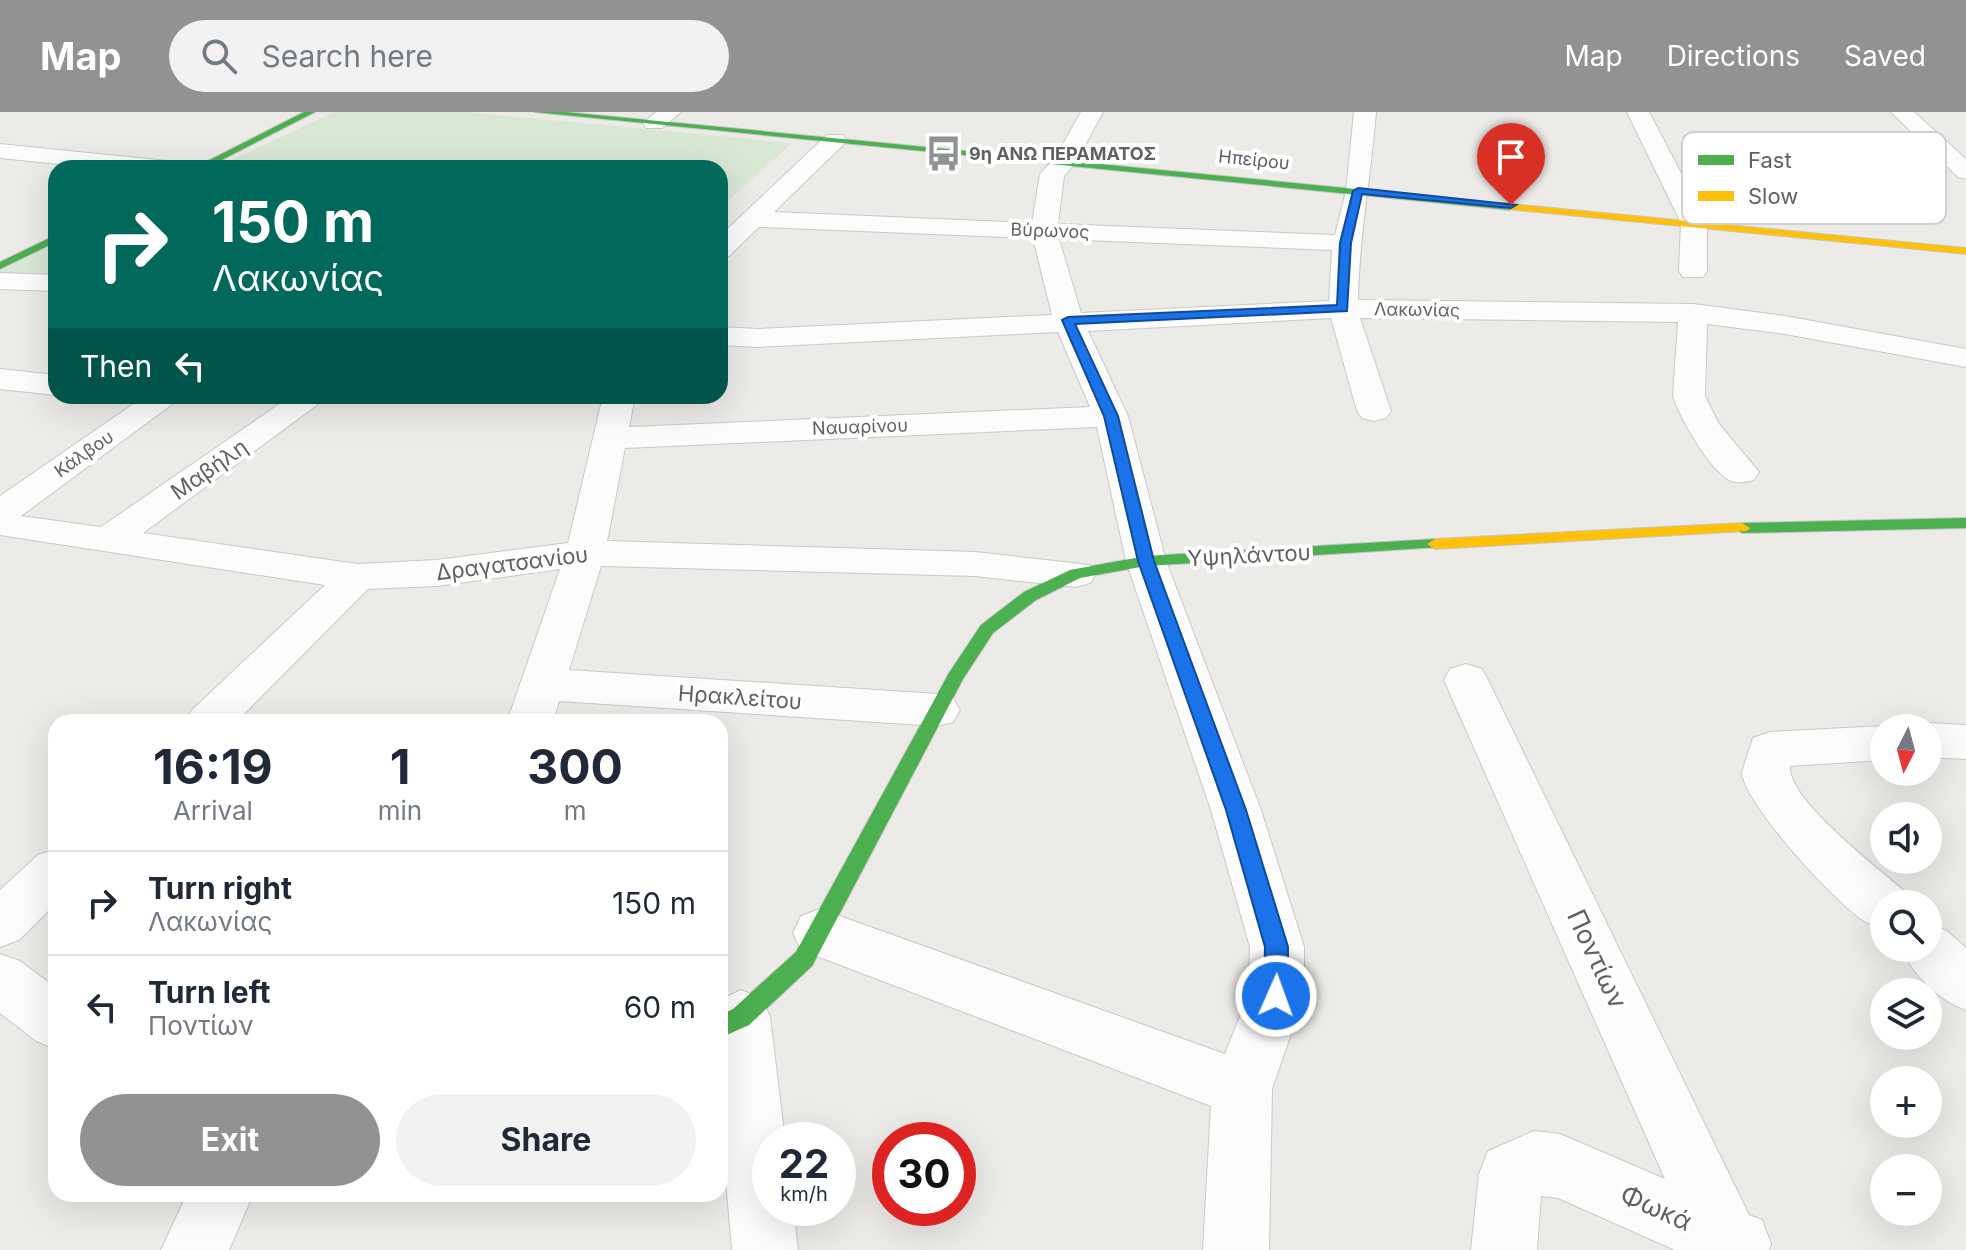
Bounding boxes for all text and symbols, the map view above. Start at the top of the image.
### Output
search box [169,20,729,92]
text: Map [40,33,121,79]
icon: search [197,34,241,78]
text: Search here [261,38,433,74]
text: Map [1564,39,1623,73]
text: Directions [1667,39,1800,73]
text: Saved [1844,39,1926,73]
pin [1477,123,1545,205]
legend [1682,132,1946,224]
bus stop icon: 9η ΑΝΩ ΠΕΡΑΜΑΤΟΣ [924,135,962,173]
icon: arrive [1489,135,1533,179]
place label: 9η ΑΝΩ ΠΕΡΑΜΑΤΟΣ [969,143,1156,164]
street label: Ηπείρου [1217,145,1291,174]
text: Fast [1748,147,1792,173]
text: Slow [1748,183,1798,209]
text: 150 m [212,188,374,256]
icon: right [80,192,184,296]
street label: Βύρωνος [1010,219,1090,242]
text: Λακωνίας [212,256,384,300]
street label: Λακωνίας [1374,298,1460,321]
icon: left [168,344,212,388]
text: Then [80,348,152,384]
street label: Ναυαρίνου [812,414,908,439]
street label: Κάλβου [50,426,117,481]
street label: Μαβήλη [166,433,252,505]
street label: Υψηλάντου [1187,539,1311,571]
street label: Δραγατσανίου [434,541,590,585]
street label: Ηρακλείτου [677,680,803,714]
north arrow [1870,714,1942,786]
map controls [1870,714,1942,1226]
text: 16:19 [153,737,273,796]
text: 1 [390,737,410,796]
text: 300 [527,737,623,796]
text: Arrival [173,795,253,826]
text: min [378,795,422,826]
text: m [564,795,587,826]
button: sound [1870,802,1942,874]
text: Turn right [148,870,292,906]
icon: right [80,881,124,925]
text: 150 m [612,885,696,921]
button: search [1870,890,1942,962]
street label: Ποντίων [1561,904,1634,1013]
text: Λακωνίας [148,906,272,937]
position arrow [1234,954,1318,1038]
text: Turn left [148,974,270,1010]
button: layers [1870,978,1942,1050]
icon: left [80,985,124,1029]
text: 60 m [624,989,696,1025]
text: Ποντίων [148,1010,254,1041]
button: + [1870,1066,1942,1138]
button: Exit [80,1094,380,1186]
button: Share [396,1094,696,1186]
speed limit sign: 30 [872,1122,976,1226]
text: 22 [779,1139,829,1188]
button: − [1870,1154,1942,1226]
street label: Φωκά [1616,1178,1697,1237]
text: km/h [780,1182,828,1206]

